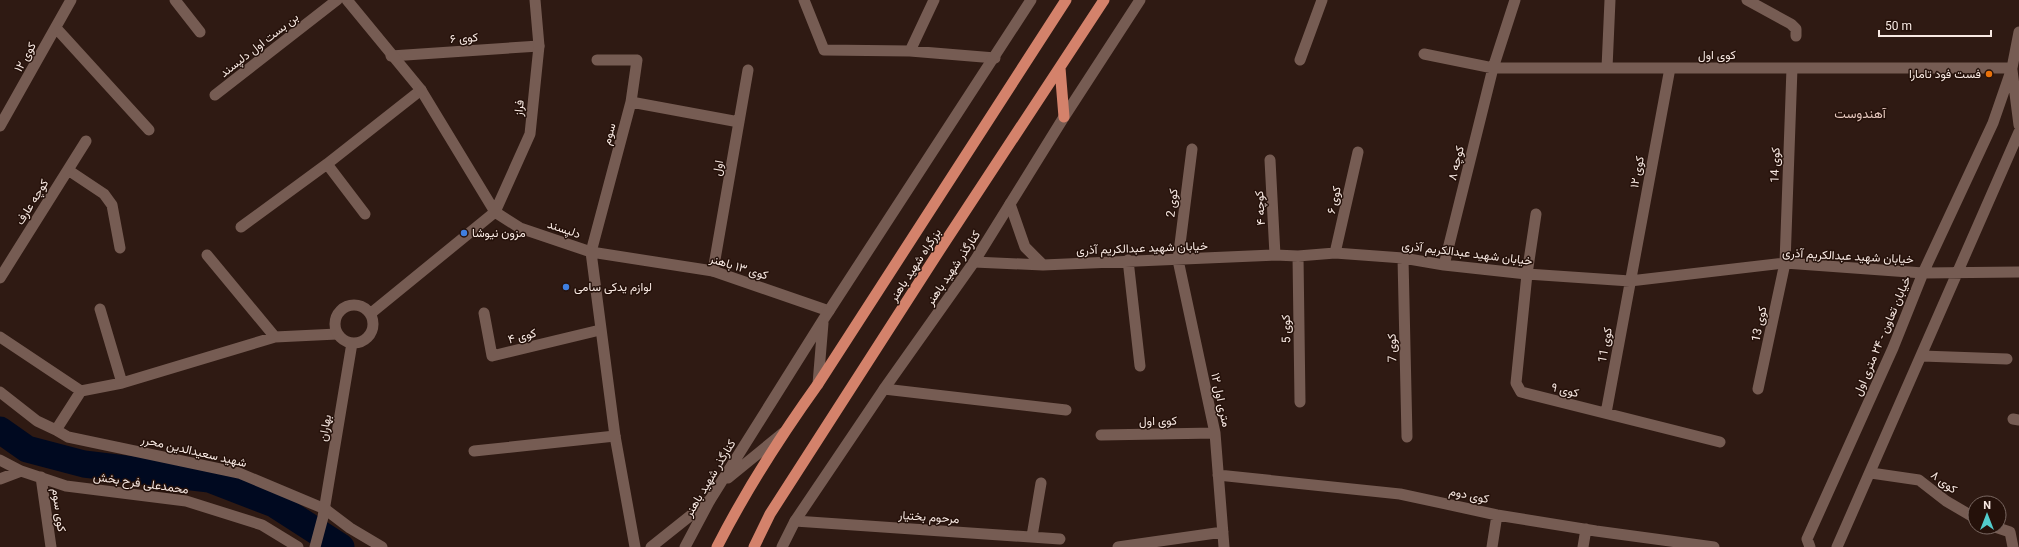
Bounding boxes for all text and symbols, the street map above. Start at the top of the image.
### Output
street label: بن بست اول دلپسند [217,10,302,81]
scale bar [1879,12,1991,38]
text: 50 m [1885,19,1912,33]
street label: کوی ۶ [450,30,479,47]
street label: کوی ۱۲ [11,40,40,75]
street label: کوی اول [1698,48,1736,63]
place label: فست فود تامارا [1909,67,1981,82]
marker: فست فود تامارا [1984,69,1994,79]
street label: فراز [511,99,528,118]
district label: آهندوست [1834,106,1887,122]
street label: سوم [599,122,620,147]
street label: کوچه ۸ [1445,144,1468,182]
street label: کوی 14 [1767,147,1784,183]
street label: کوی ۱۲ [1627,155,1648,189]
street label: اول [710,159,727,177]
street label: کوچه عارف [13,177,52,228]
street label: کوی ۶ [1324,185,1345,215]
street label: کوی 2 [1163,188,1182,218]
street label: کوچه ۴ [1252,190,1269,226]
street label: دلپسند [545,217,583,242]
place label: مزون نیوشا [472,226,526,241]
street label: بزرگراه شهید باهنر [886,226,945,306]
marker: مزون نیوشا [459,228,469,238]
street label: کنارگذر شهید باهنر [922,228,984,309]
street label: خیابان شهید عبدالکریم آذری [1401,238,1533,269]
street label: خیابان شهید عبدالکریم آذری [1076,239,1208,258]
street label: خیابان شهید عبدالکریم آذری [1782,246,1914,267]
street label: کوی ۱۳ باهنر [707,251,770,283]
street label: خیابان تعاون - ۲۴ متری اول [1850,274,1914,398]
place label: لوازم یدکی سامی [574,280,652,295]
marker: لوازم یدکی سامی [561,282,571,292]
street label: کوی 13 [1748,305,1771,343]
street label: کوی 5 [1279,314,1294,344]
street label: کوی ۴ [506,326,538,347]
street label: کوی 11 [1595,326,1616,364]
street label: کوی 7 [1385,333,1400,363]
street label: ۱۲ متری اول [1207,371,1234,429]
street label: کوی ۹ [1550,380,1580,401]
street label: بهاران [316,414,335,443]
street label: کوی اول [1139,414,1177,429]
street label: شهید سعیدالدین محرر [139,432,248,471]
street label: کنارگذر شهید باهنر [681,437,739,520]
street label: کوی ۸ [1928,468,1960,497]
street label: محمدعلی فرح بخش [92,469,190,499]
street label: کوی دوم [1448,484,1490,507]
street label: کوی سوم [48,487,69,533]
north arrow [1967,495,2007,535]
text: N [1983,499,1991,512]
street label: مرحوم بختیار [897,508,960,527]

